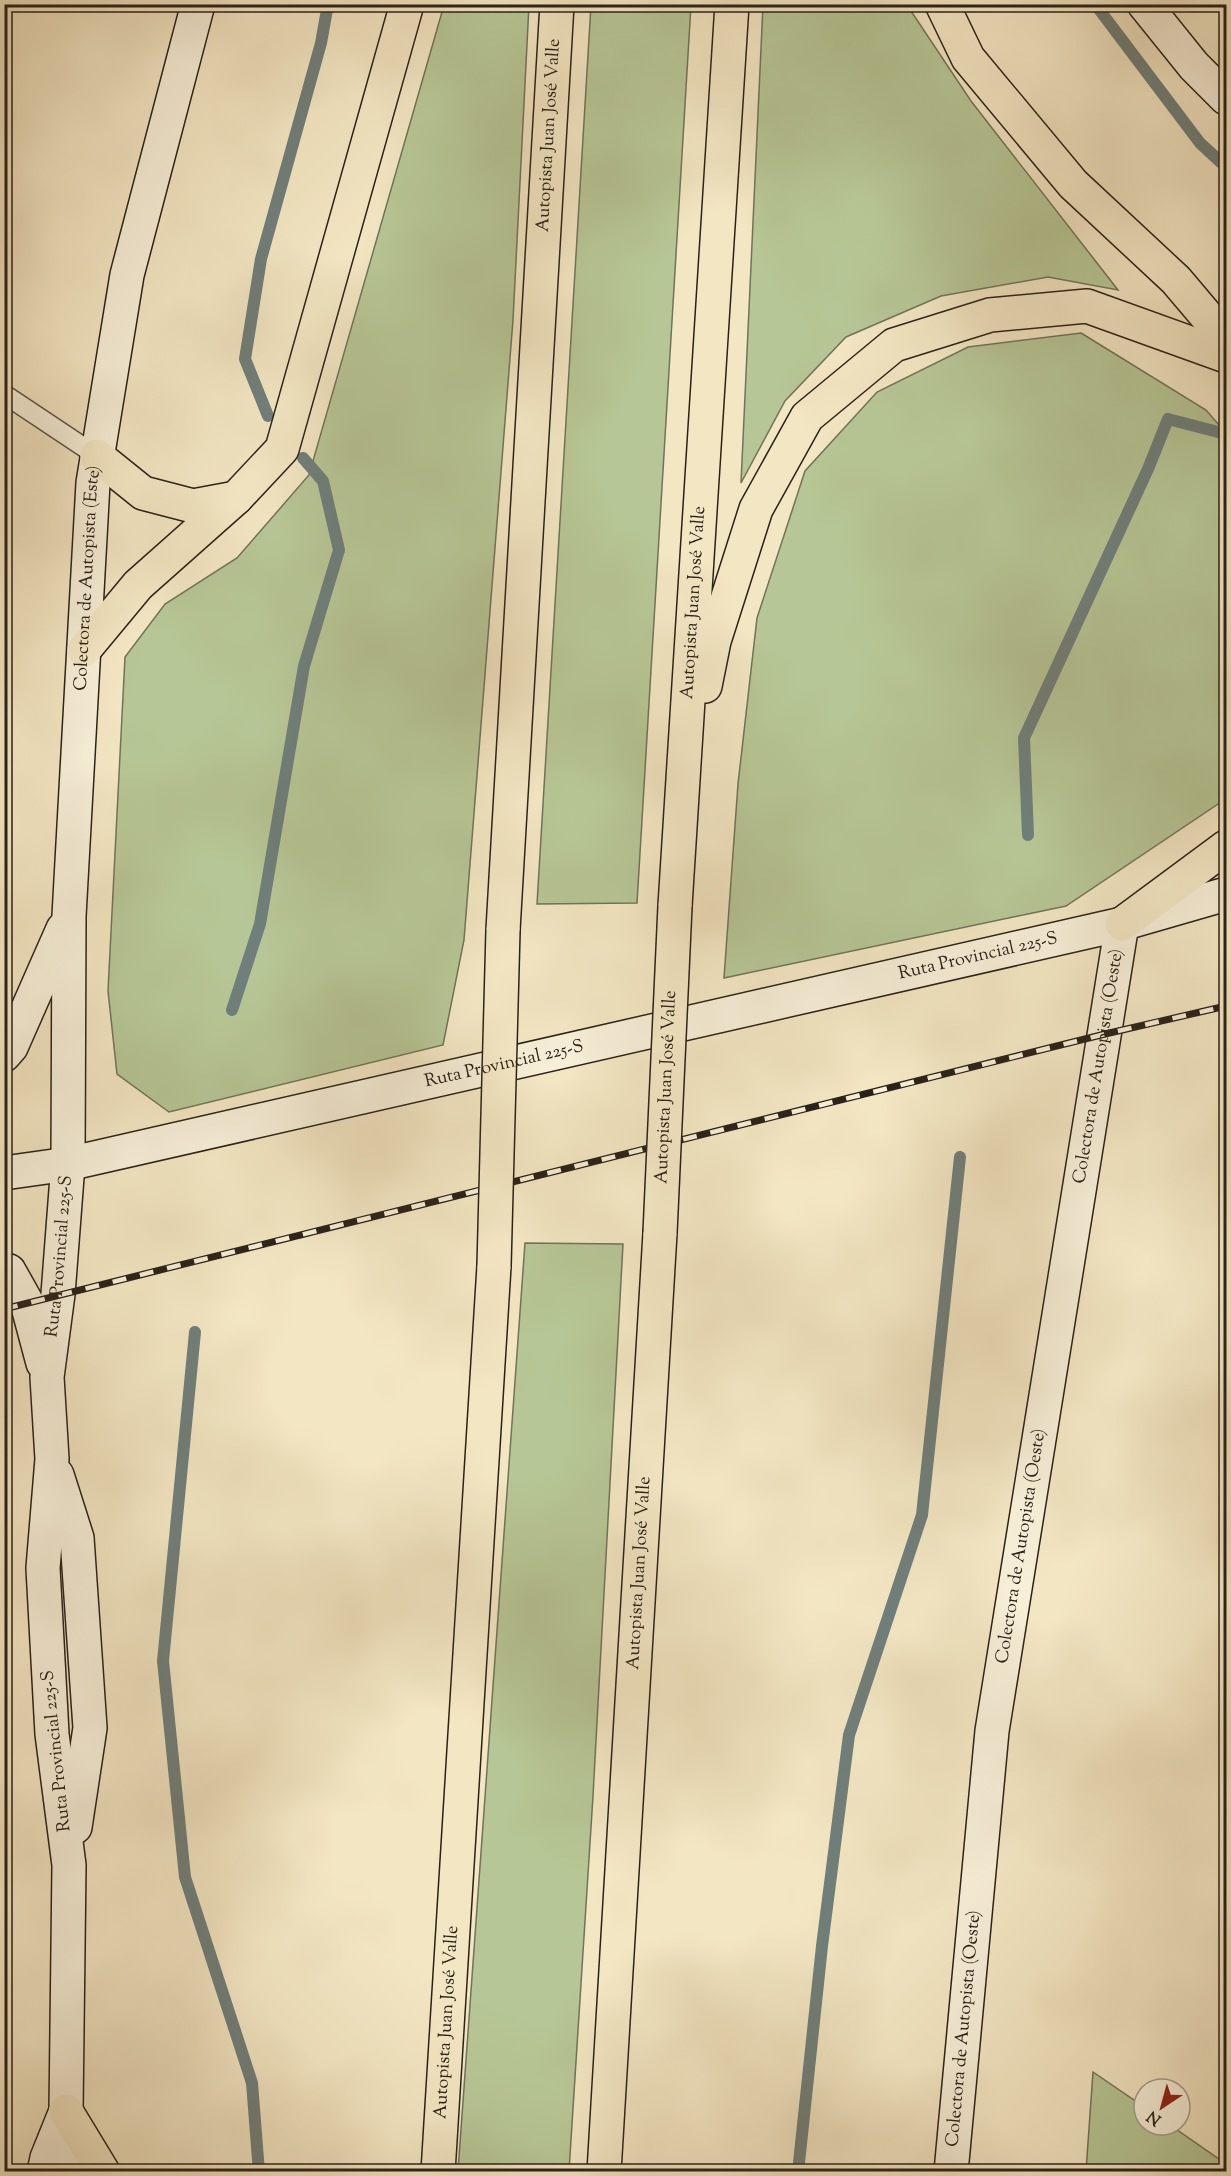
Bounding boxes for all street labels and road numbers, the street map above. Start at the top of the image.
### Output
street label: Autopista Juan José Valle [531,38,568,233]
street label: Colectora de Autopista (Este) [68,464,109,692]
street label: Autopista Juan José Valle [675,505,713,700]
street label: Ruta Provincial 225-S [896,926,1060,987]
street label: Colectora de Autopista (Oeste) [1067,947,1131,1186]
street label: Autopista Juan José Valle [649,990,684,1184]
street label: Ruta Provincial 225-S [422,1034,586,1095]
street label: Ruta Provincial 225-S [39,1175,80,1339]
street label: Colectora de Autopista (Oeste) [990,1427,1053,1666]
street label: Autopista Juan José Valle [621,1476,658,1670]
street label: Ruta Provincial 225-S [36,1669,78,1833]
street label: Colectora de Autopista (Oeste) [940,1909,988,2148]
street label: Autopista Juan José Valle [428,1925,466,2120]

